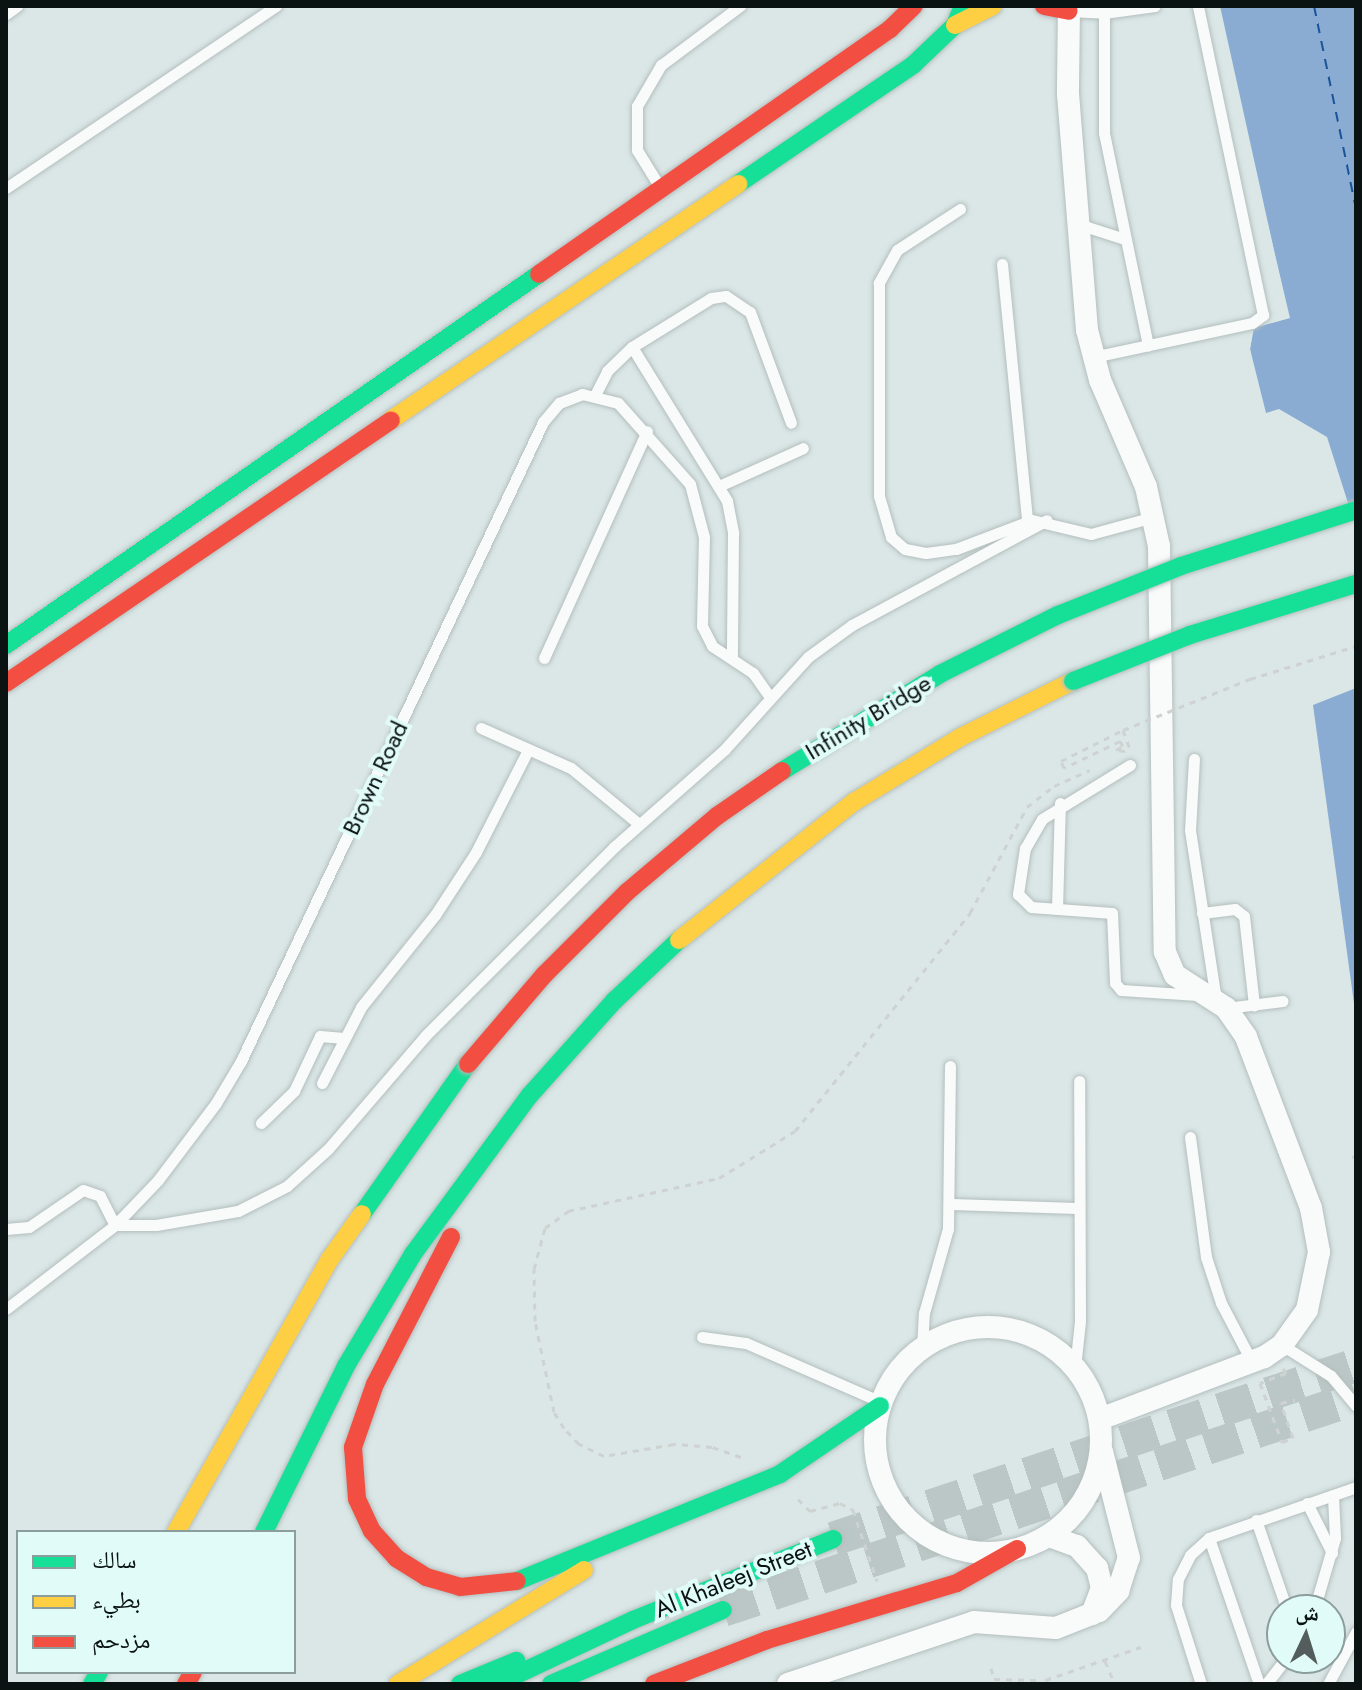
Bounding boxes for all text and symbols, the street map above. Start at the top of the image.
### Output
street label: Infinity Bridge [800,668,936,766]
street label: Brown Road [336,717,414,839]
legend [16,1530,296,1674]
street label: Al Khaleej Street [650,1534,816,1624]
text: سالك [92,1542,137,1577]
text: بطيء [92,1582,141,1617]
north arrow [1266,1594,1346,1674]
text: ش [1295,1595,1320,1629]
text: مزدحم [92,1622,151,1657]

